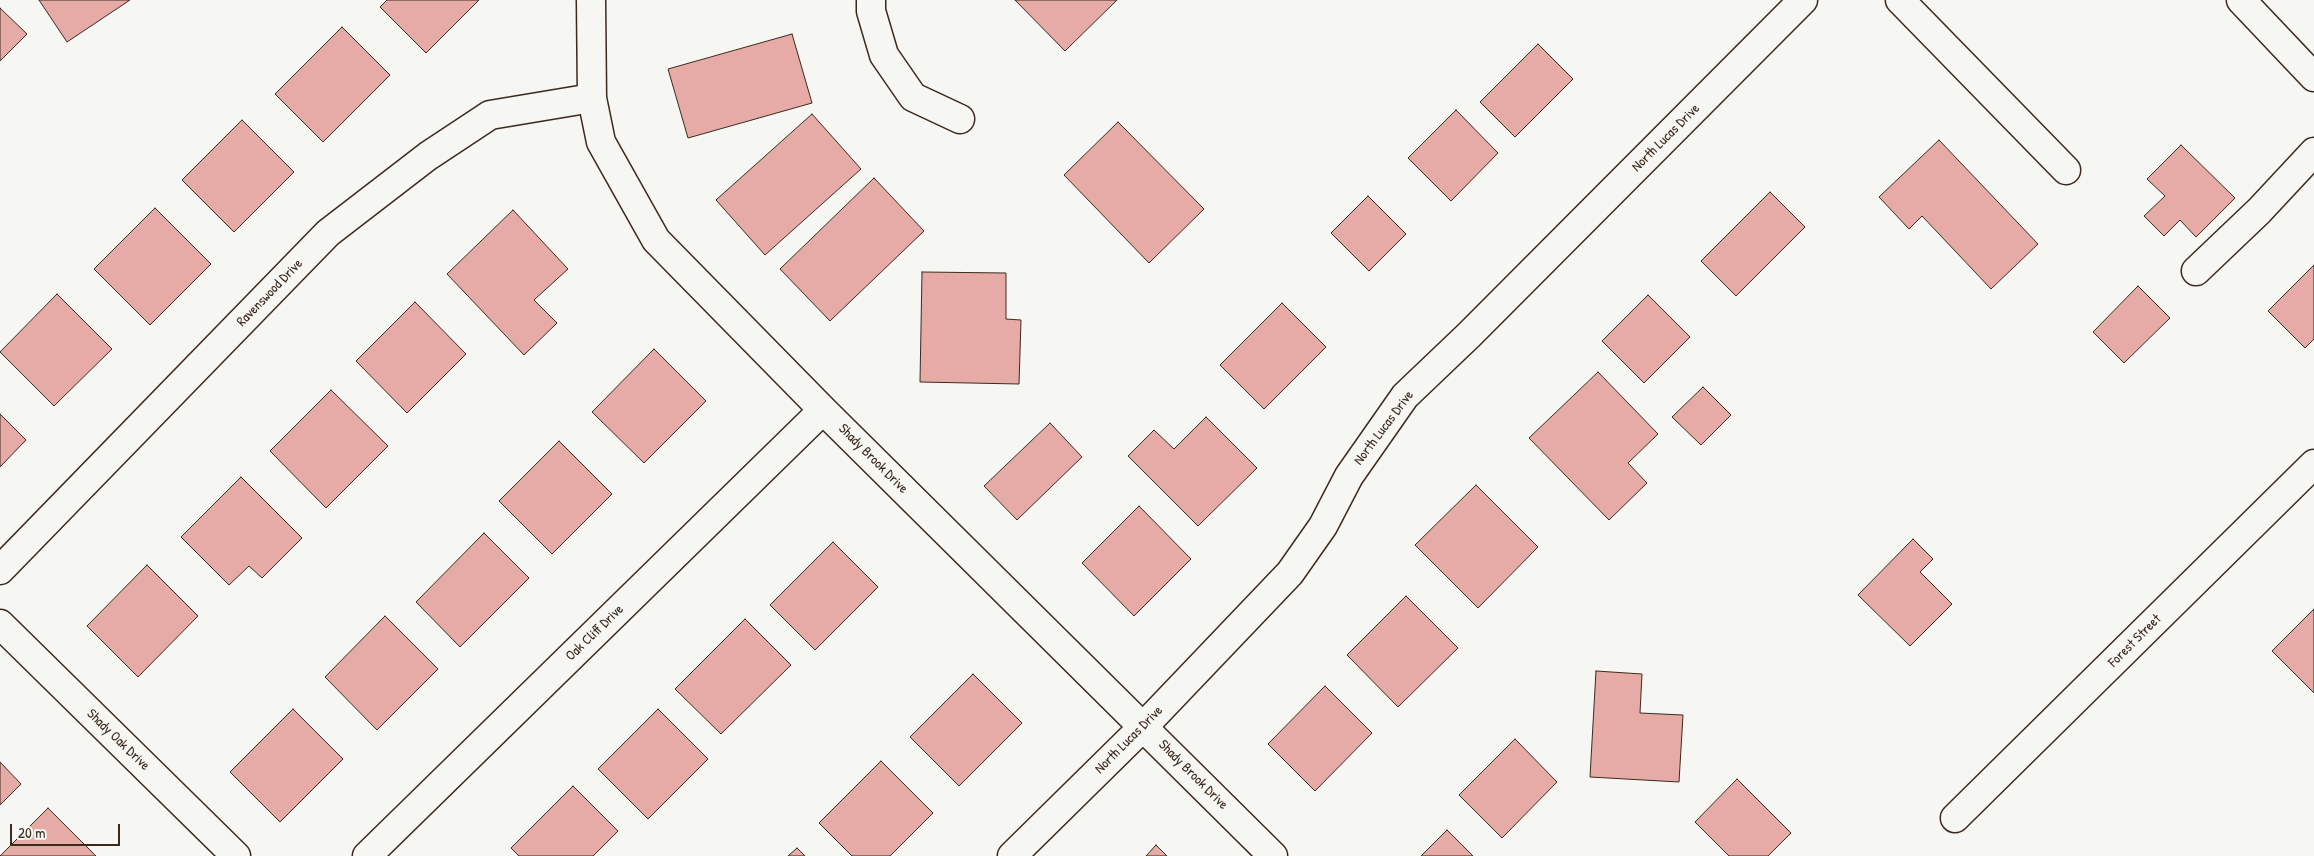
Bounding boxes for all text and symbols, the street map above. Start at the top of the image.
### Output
street label: North Lucas Drive [1629,101,1703,175]
street label: Ravenswood Drive [234,256,306,330]
street label: North Lucas Drive [1350,387,1418,469]
street label: Shady Brook Drive [835,421,911,497]
street label: Oak Cliff Drive [563,601,627,665]
street label: Forest Street [2105,611,2165,671]
street label: North Lucas Drive [1092,703,1166,777]
street label: Shady Oak Drive [83,706,153,774]
street label: Shady Brook Drive [1155,737,1231,813]
scale bar [12,814,122,846]
text: 20 m [18,822,45,843]

